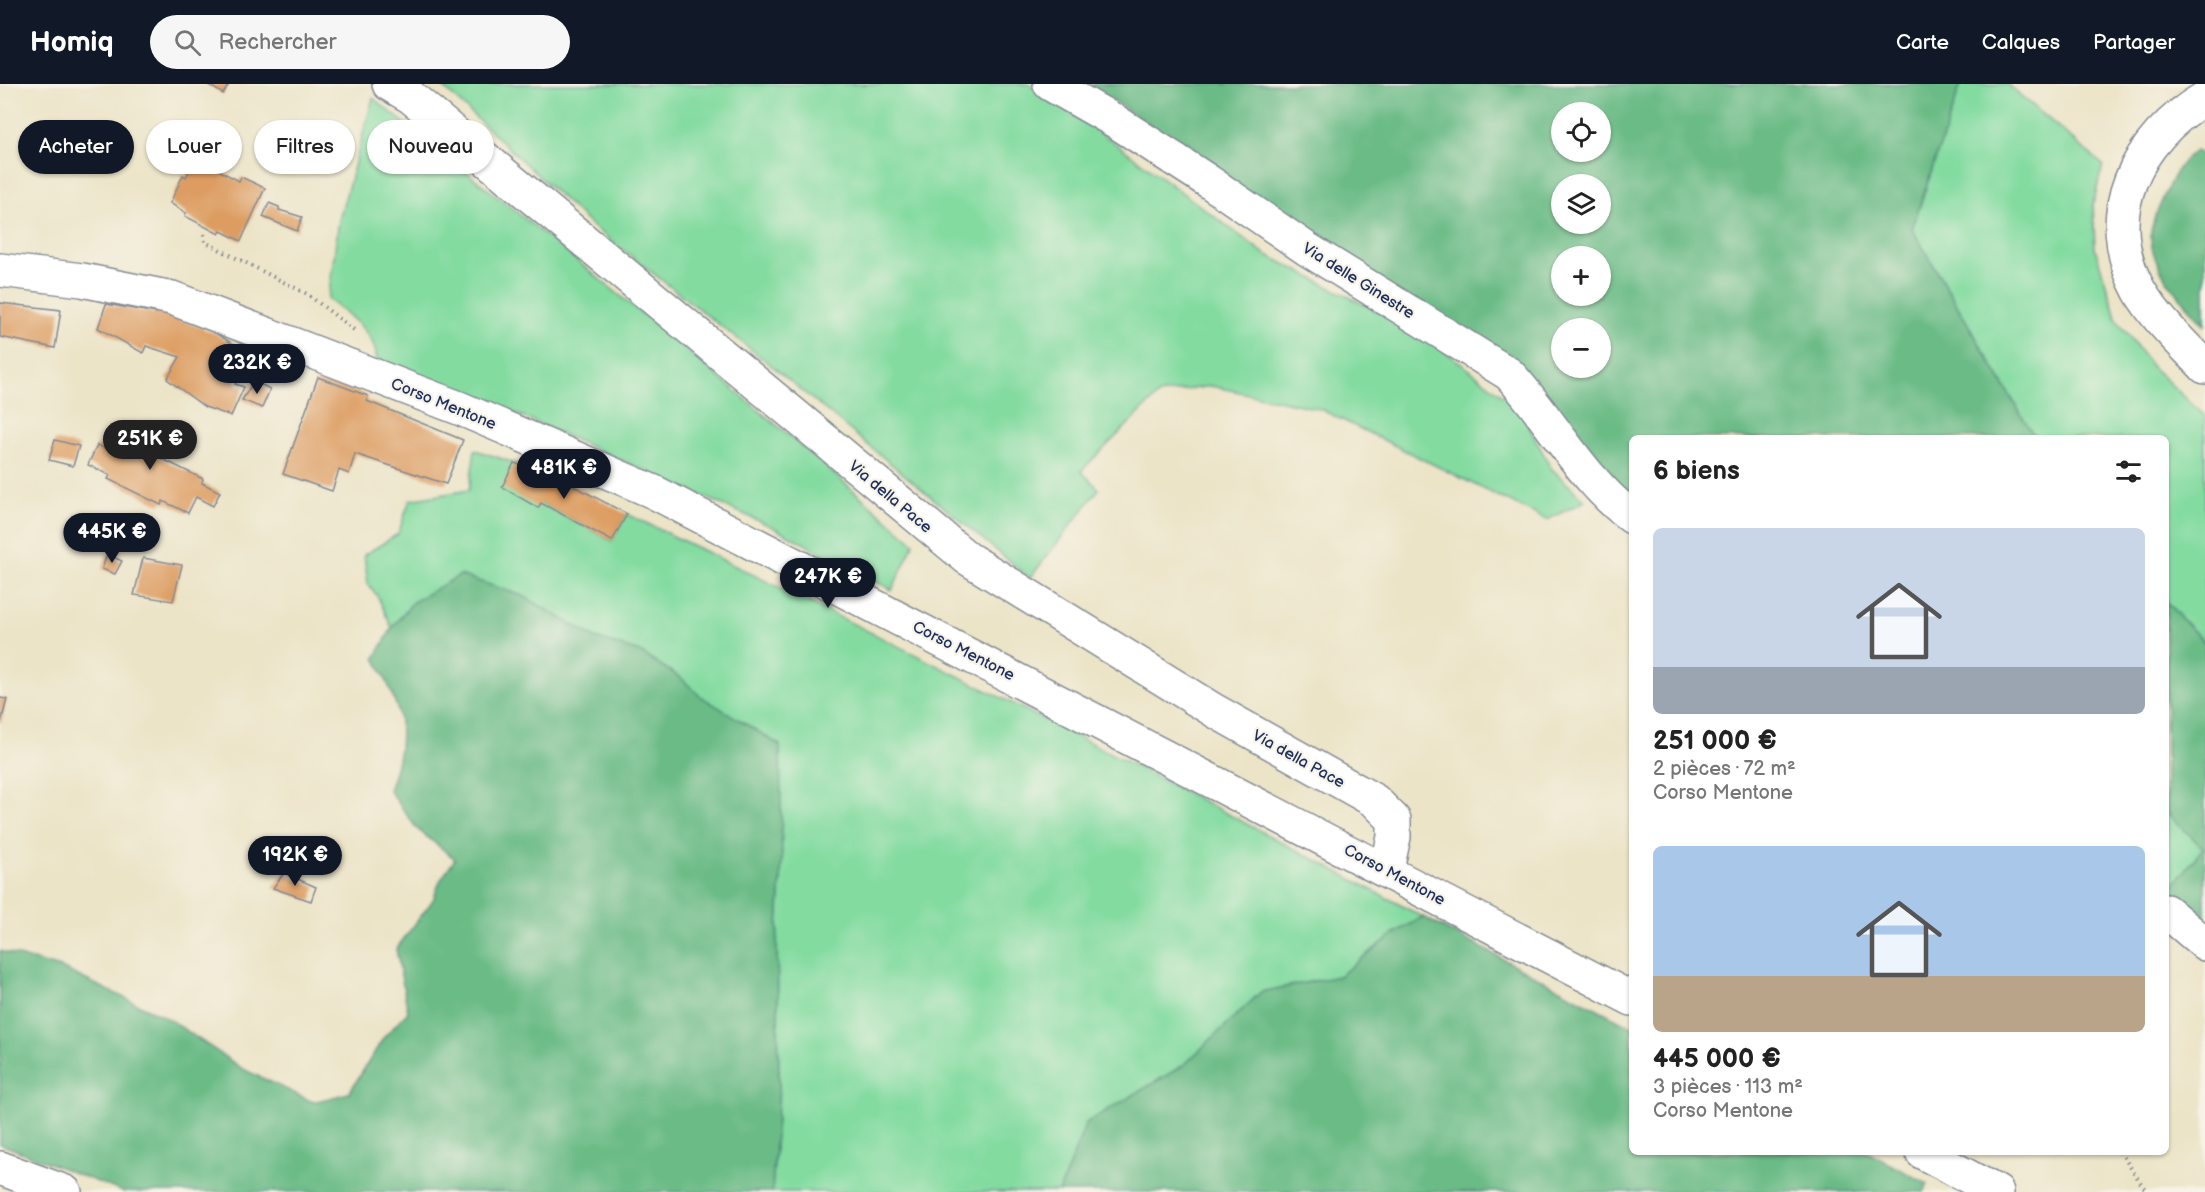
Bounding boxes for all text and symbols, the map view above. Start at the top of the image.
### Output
search box [150,15,570,69]
text: Homiq [30,26,114,59]
icon: search [171,26,204,59]
text: Rechercher [219,29,337,56]
text: Carte [1896,30,1949,55]
text: Calques [1982,30,2060,55]
text: Partager [2093,30,2175,55]
map controls [1551,102,1611,378]
button: locate [1551,102,1611,162]
chip: Acheter [18,120,134,174]
chip: Louer [146,120,242,174]
chip: Filtres [254,120,355,174]
chip: Nouveau [367,120,494,174]
button: layers [1551,174,1611,234]
street label: Via delle Ginestre [1299,239,1418,324]
button: + [1551,246,1611,306]
button: − [1551,318,1611,378]
pin: 232K € [208,344,306,395]
text: 232K € [222,351,292,375]
street label: Corso Mentone [388,375,499,434]
pin: 251K € [101,420,199,471]
text: 251K € [117,427,183,451]
pin: 481K € [515,449,613,500]
icon: filters [2112,455,2145,488]
text: 481K € [531,456,597,480]
text: 6 biens [1653,456,1740,487]
street label: Via della Pace [845,457,936,538]
pin: 445K € [63,513,161,564]
text: 445K € [77,520,147,544]
pin: 247K € [779,558,877,609]
text: 247K € [794,565,862,589]
icon: home [1845,567,1953,675]
street label: Corso Mentone [909,617,1018,685]
street label: Via della Pace [1249,726,1348,793]
text: 251 000 € [1653,726,1777,757]
text: 2 pièces · 72 m² [1653,757,1796,781]
text: Corso Mentone [1653,781,1793,805]
pin: 192K € [246,836,344,887]
street label: Corso Mentone [1340,841,1449,910]
text: 192K € [262,843,328,867]
icon: home [1845,885,1953,993]
text: 445 000 € [1653,1044,1781,1075]
text: 3 pièces · 113 m² [1653,1075,1803,1099]
text: Corso Mentone [1653,1099,1793,1123]

